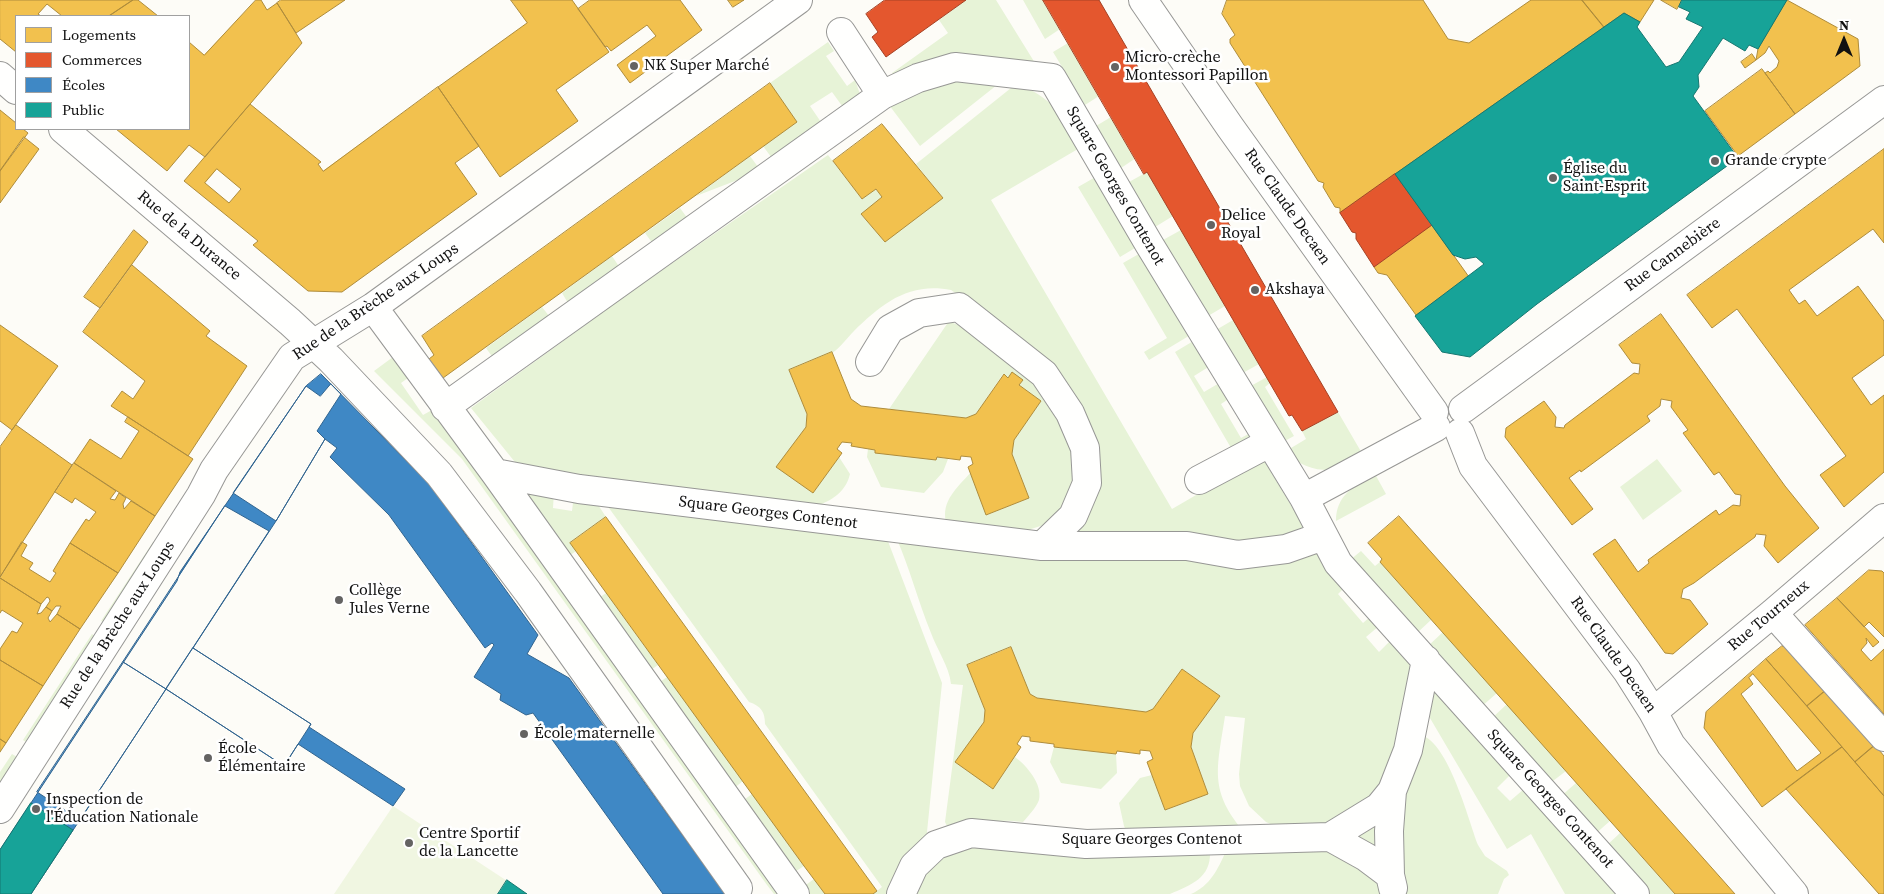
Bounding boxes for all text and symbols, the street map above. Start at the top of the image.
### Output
legend [15,15,190,130]
north arrow [1819,15,1869,65]
text: N [1839,15,1849,35]
text: Logements [62,24,136,45]
place label: Micro-crèche Montessori Papillon [1125,48,1268,86]
text: Commerces [62,49,142,70]
place label: NK Super Marché [644,56,769,76]
marker: NK Super Marché [628,60,640,72]
marker: Micro-crèche Montessori Papillon [1109,61,1121,73]
text: Écoles [62,74,105,95]
text: Public [62,99,104,120]
street label: Square Georges Contenot [1062,103,1168,269]
street label: Rue Claude Decaen [1240,145,1334,269]
place label: Grande crypte [1725,151,1827,171]
marker: Grande crypte [1709,155,1721,167]
place label: Église du Saint-Esprit [1563,159,1646,197]
marker: Église du Saint-Esprit [1547,172,1559,184]
street label: Rue de la Durance [133,187,245,285]
place label: Delice Royal [1221,206,1266,244]
street label: Rue Cannebière [1621,214,1725,296]
marker: Delice Royal [1205,219,1217,231]
street label: Rue de la Brèche aux Loups [289,239,463,365]
place label: Akshaya [1265,280,1325,300]
marker: Akshaya [1249,284,1261,296]
street label: Square Georges Contenot [678,493,858,533]
street label: Rue de la Brèche aux Loups [57,538,179,712]
street label: Rue Tourneux [1724,576,1814,656]
place label: Collège Jules Verne [349,581,430,619]
street label: Rue Claude Decaen [1566,593,1660,717]
marker: Collège Jules Verne [333,594,345,606]
place label: École maternelle [534,724,655,744]
street label: Square Georges Contenot [1483,726,1617,872]
marker: École maternelle [518,728,530,740]
place label: École Élémentaire [218,739,306,777]
marker: École Élémentaire [202,752,214,764]
place label: Inspection de l'Éducation Nationale [46,790,198,828]
marker: Inspection de l'Éducation Nationale [30,803,42,815]
place label: Centre Sportif de la Lancette [419,824,519,862]
street label: Square Georges Contenot [1062,830,1242,850]
marker: Centre Sportif de la Lancette [403,837,415,849]

